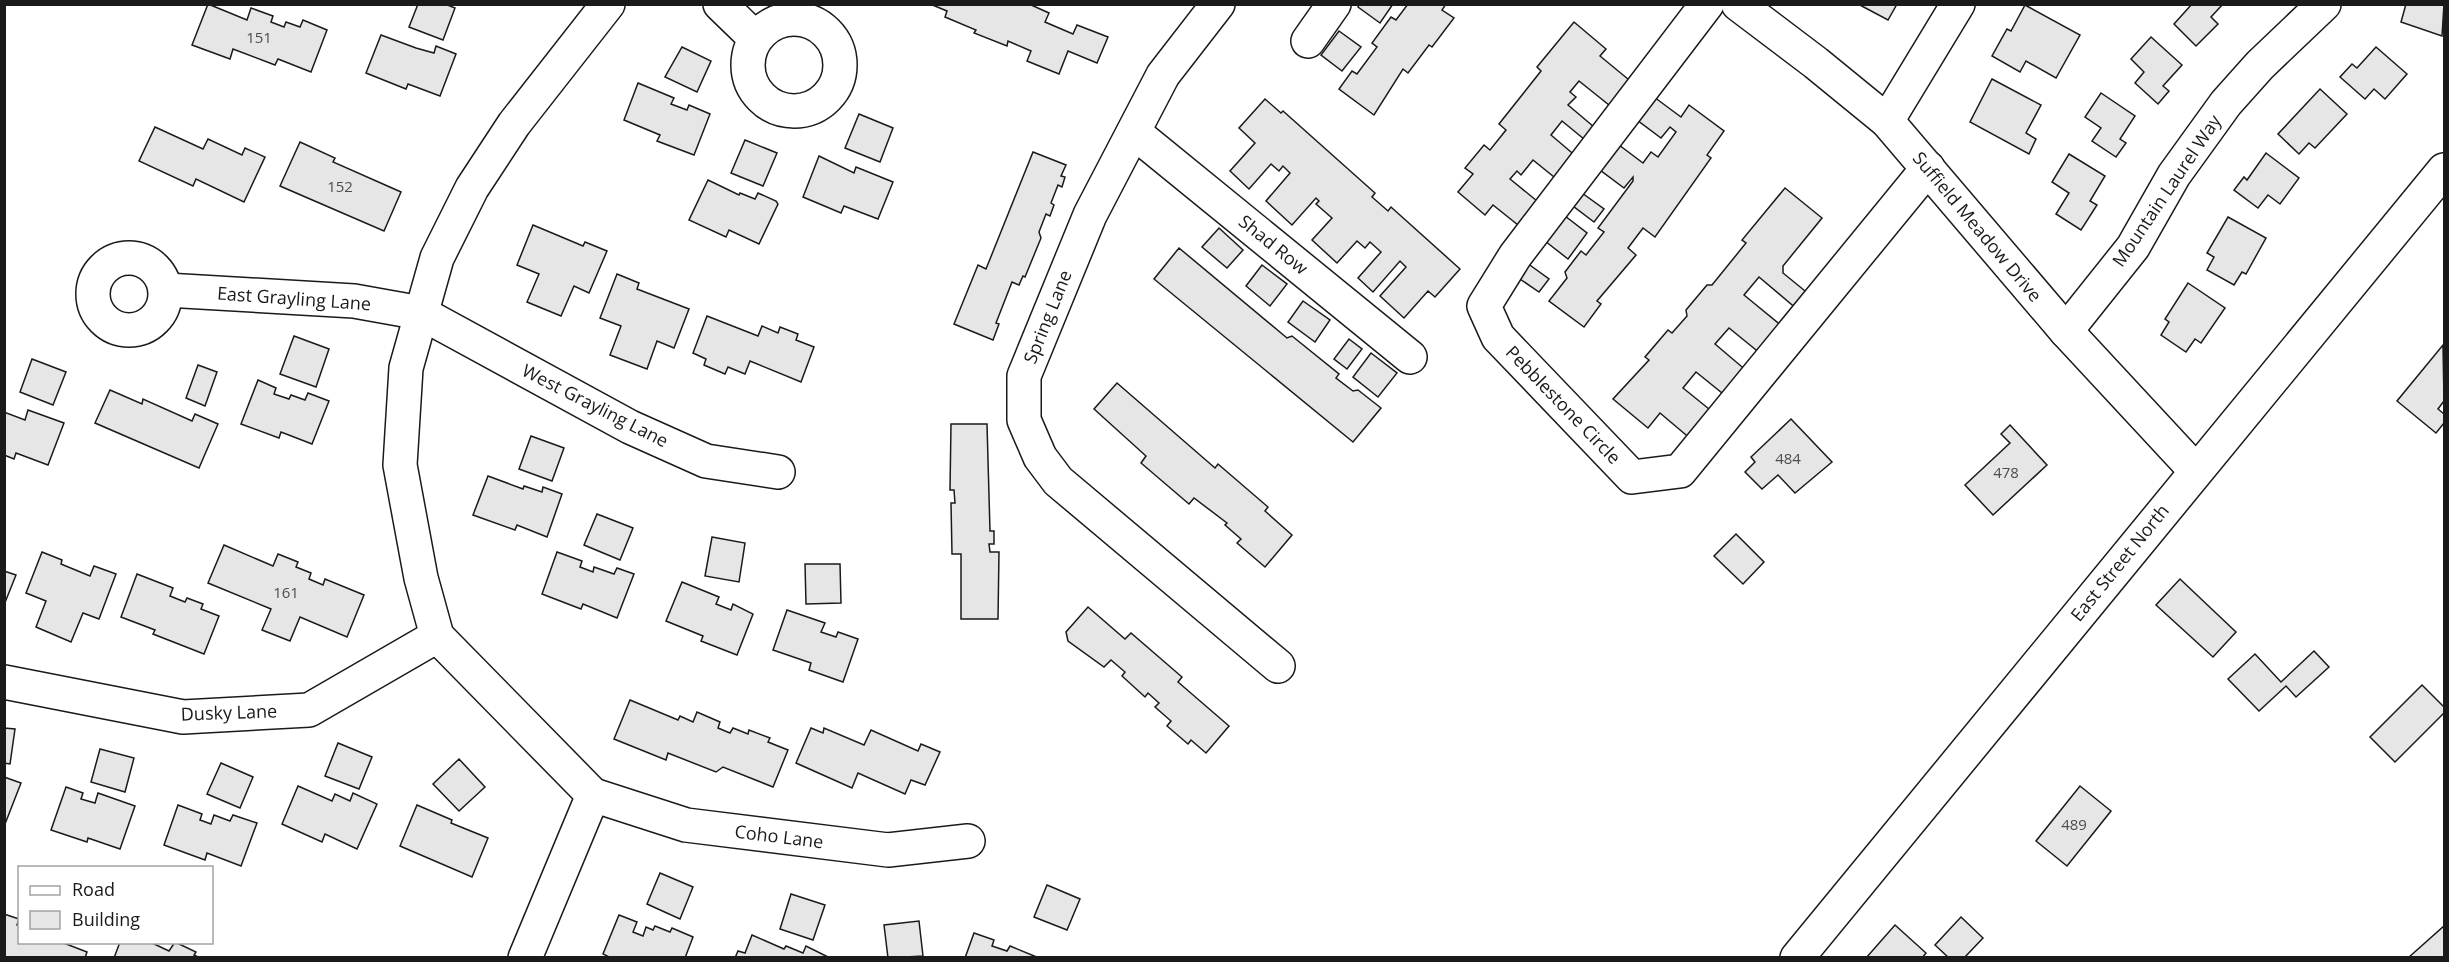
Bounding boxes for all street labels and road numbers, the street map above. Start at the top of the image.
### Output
street label: Mountain Laurel Way [2106,109,2227,271]
street label: Suffield Meadow Drive [1908,146,2048,306]
street label: Shad Row [1234,209,1313,280]
street label: Spring Lane [1017,266,1077,367]
street label: East Grayling Lane [216,281,372,315]
street label: Pebblestone Circle [1501,340,1626,469]
street label: West Grayling Lane [518,358,673,452]
street label: East Street North [2065,499,2174,626]
street label: Dusky Lane [180,698,278,726]
street label: Coho Lane [733,819,825,853]

